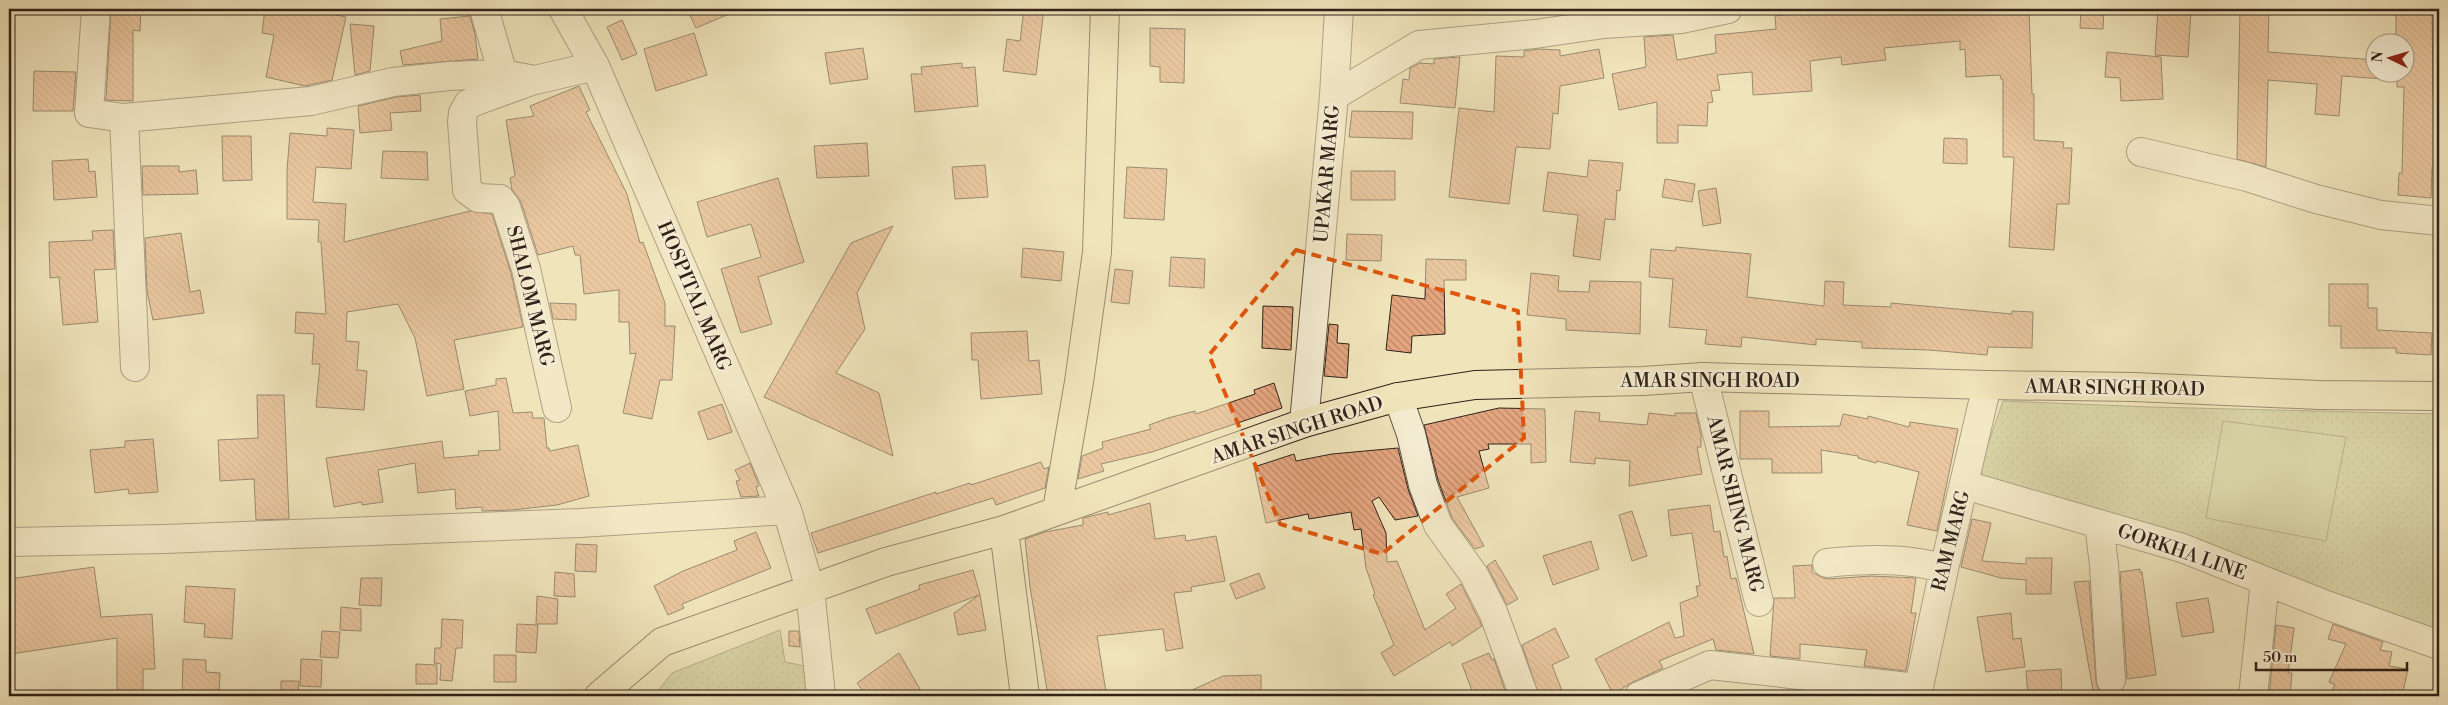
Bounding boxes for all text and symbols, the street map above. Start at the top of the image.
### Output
north arrow [2366,32,2416,82]
text: N [2369,51,2387,63]
street label: UPAKAR MARG [1309,104,1345,244]
street label: HOSPITAL MARG [652,217,736,375]
street label: SHALOM MARG [501,223,559,369]
street label: AMAR SINGH ROAD [1619,369,1800,393]
street label: AMAR SINGH ROAD [2024,374,2205,402]
street label: AMAR SINGH ROAD [1207,391,1386,469]
street label: AMAR SHING MARG [1701,412,1769,595]
street label: RAM MARG [1927,488,1975,594]
street label: GORKHA LINE [2114,519,2250,585]
scale bar [2256,640,2407,672]
text: 50 m [2263,648,2297,667]

